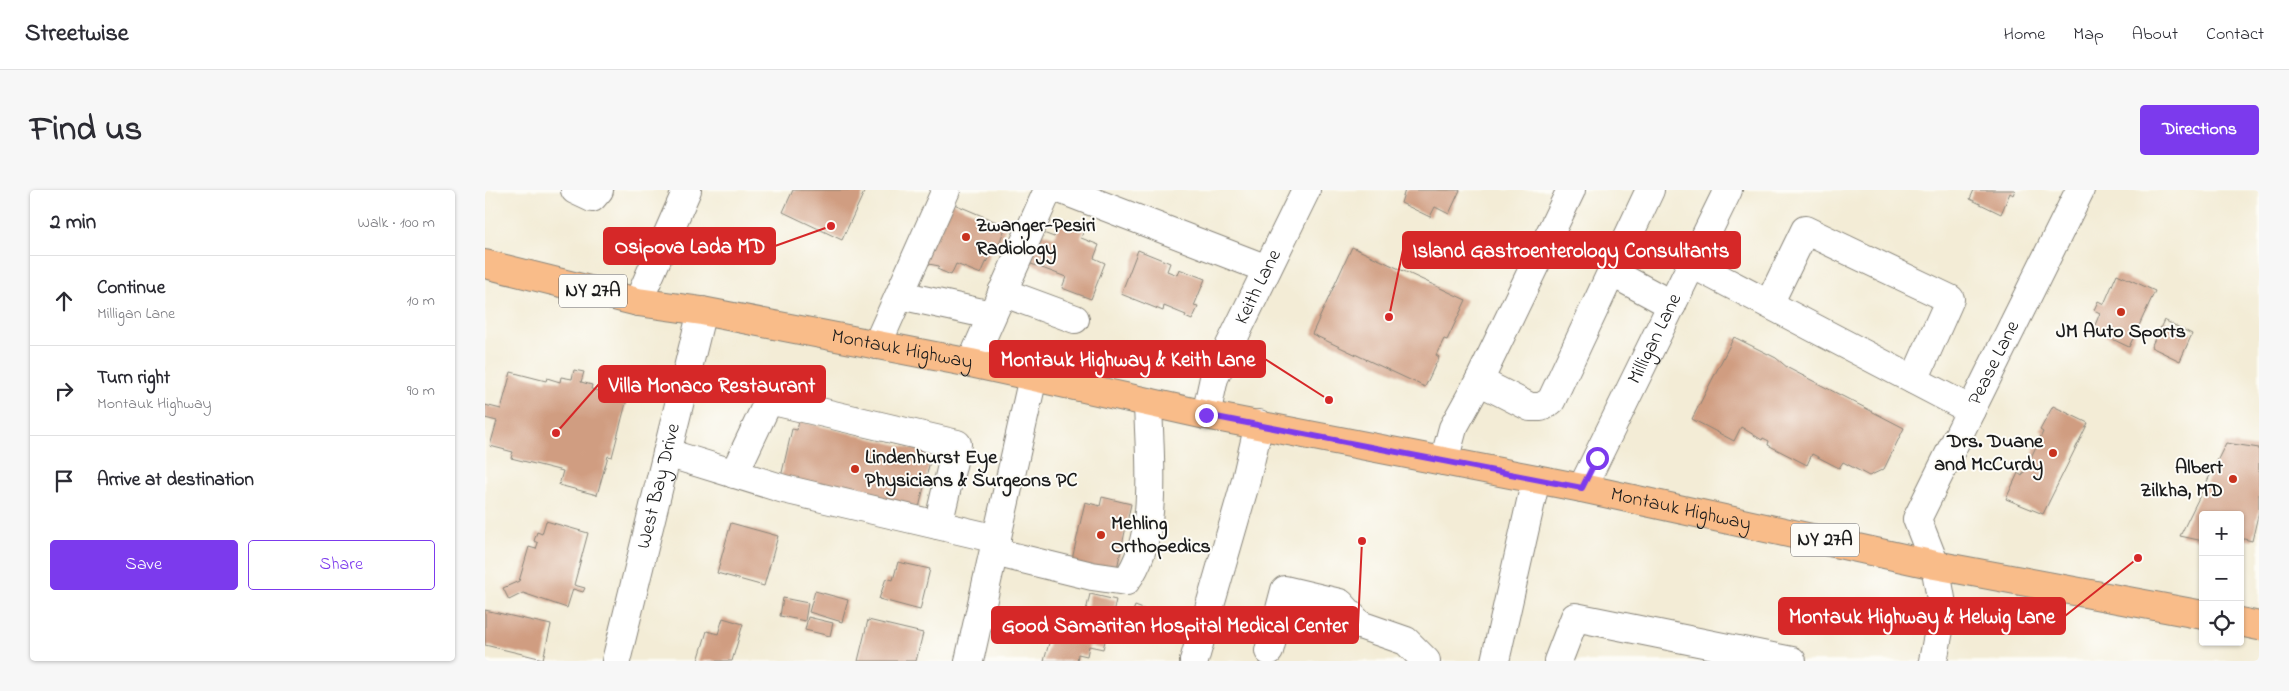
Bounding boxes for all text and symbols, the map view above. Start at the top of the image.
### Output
text: Streetwise [25,17,129,52]
text: Home [2004,22,2045,48]
text: Map [2073,22,2104,48]
text: About [2132,22,2178,48]
text: Contact [2206,22,2264,48]
text: Find us [30,105,142,156]
button: Directions [2140,105,2259,155]
text: 2 min [50,208,96,238]
text: Walk · 100 m [358,211,435,235]
place label: Zwanger-Pesiri Radiology [976,212,1096,265]
callout: Osipova Lada MD [604,228,775,264]
marker: Zwanger-Pesiri Radiology [960,231,972,243]
callout: Island Gastroenterology Consultants [1403,232,1740,268]
text: Osipova Lada MD [615,233,765,263]
text: Island Gastroenterology Consultants [1413,237,1730,269]
street label: Keith Lane [1228,245,1289,330]
road number: NY 27A [559,274,627,308]
text: Continue [97,275,165,302]
icon: ahead [50,287,78,315]
text: 10 m [407,289,435,313]
street label: Milligan Lane [1620,289,1690,389]
text: Milligan Lane [97,302,175,326]
marker: JM Auto Sports [2115,306,2127,318]
street label: Pease Lane [1961,316,2028,411]
place label: JM Auto Sports [2056,318,2186,347]
street label: Montauk Highway [829,322,975,377]
callout: Montauk Highway & Keith Lane [990,341,1265,377]
text: Montauk Highway & Keith Lane [1001,346,1256,378]
text: Turn right [97,365,170,392]
callout: Villa Monaco Restaurant [599,366,825,402]
text: Villa Monaco Restaurant [608,372,816,402]
icon: right [50,377,78,405]
text: 90 m [407,379,435,403]
text: Montauk Highway [97,392,211,416]
route end [1195,404,1218,427]
street label: West Bay Drive [630,420,688,552]
place label: Drs. Duane and McCurdy [1934,428,2044,481]
place label: Lindenhurst Eye Physicians & Surgeons PC [865,444,1077,497]
route start [1586,447,1609,470]
marker: Drs. Duane and McCurdy [2047,447,2059,459]
place label: Albert Zilkha, MD [2140,454,2223,506]
marker: Lindenhurst Eye Physicians & Surgeons PC [849,463,861,475]
icon: arrive [50,467,78,495]
text: Arrive at destination [97,467,254,494]
marker: Albert Zilkha, MD [2227,473,2239,485]
street label: Montauk Highway [1608,480,1754,539]
place label: Mehling Orthopedics [1111,510,1211,562]
map controls [2199,511,2244,646]
button: + [2199,511,2244,556]
road number: NY 27A [1791,524,1859,556]
marker: Mehling Orthopedics [1095,529,1107,541]
button: Save [50,540,238,590]
button: Share [248,540,435,590]
button: − [2199,556,2244,601]
callout: Montauk Highway & Helwig Lane [1779,598,2065,634]
button: locate [2199,601,2244,646]
text: Montauk Highway & Helwig Lane [1789,603,2056,635]
callout: Good Samaritan Hospital Medical Center [992,607,1358,643]
text: Good Samaritan Hospital Medical Center [1002,612,1349,642]

